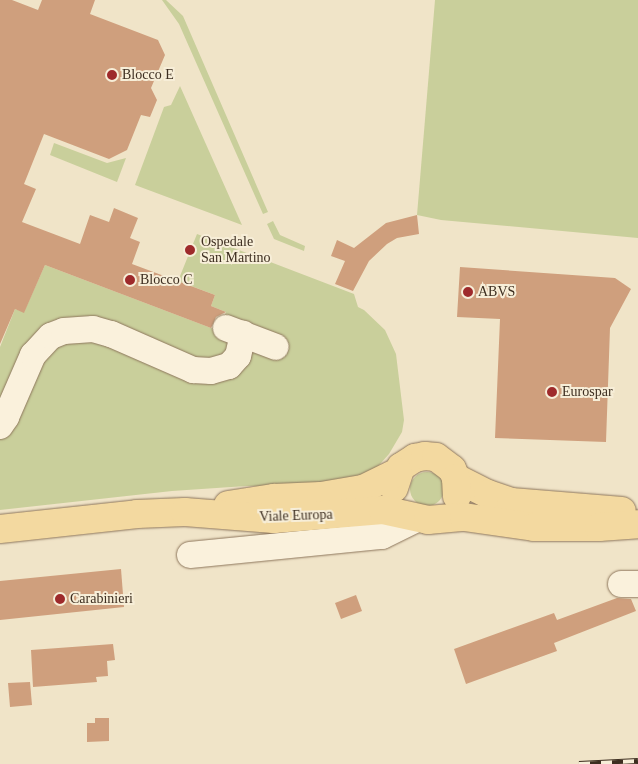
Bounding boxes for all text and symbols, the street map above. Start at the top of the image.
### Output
place label: Blocco E [122,67,174,83]
marker: Blocco E [106,69,118,81]
place label: Ospedale San Martino [201,234,271,266]
marker: Ospedale San Martino [183,243,197,257]
place label: Blocco C [140,272,192,288]
marker: Blocco C [124,274,136,286]
place label: ABVS [478,284,515,300]
marker: ABVS [462,286,474,298]
place label: Eurospar [562,384,613,400]
marker: Eurospar [546,386,558,398]
street label: Viale Europa [259,506,333,526]
place label: Carabinieri [70,591,133,607]
marker: Carabinieri [54,593,66,605]

